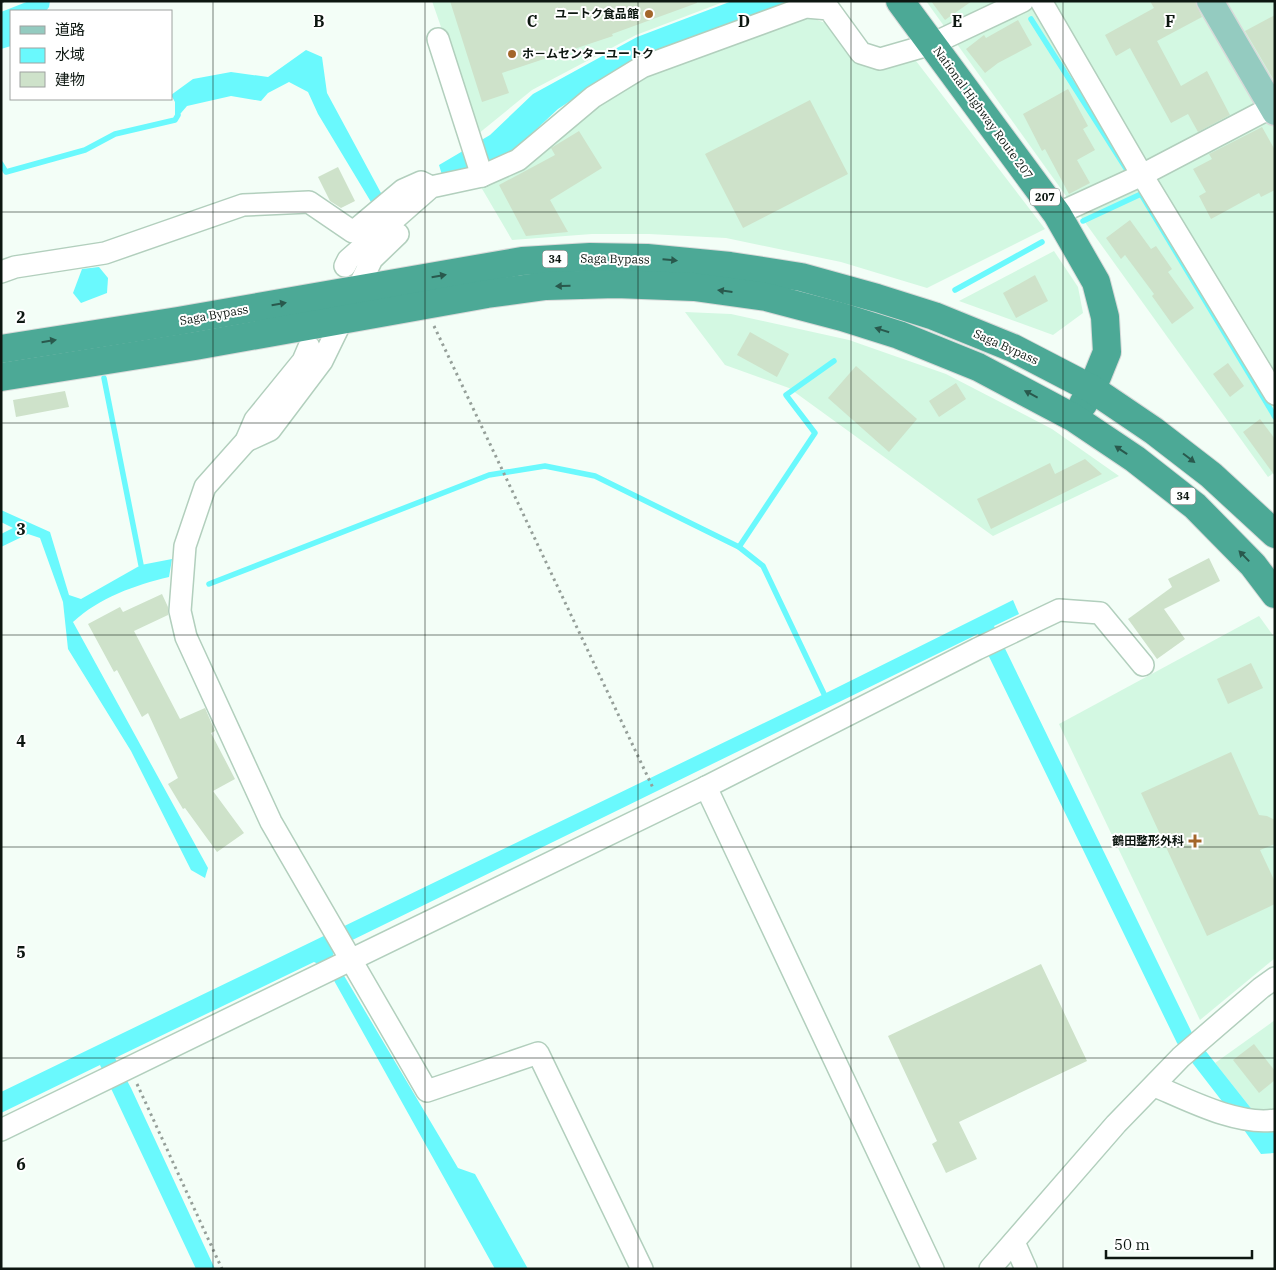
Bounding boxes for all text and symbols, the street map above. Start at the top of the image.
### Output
place label: ユートク食品館 [555,6,639,21]
marker: ユートク食品館 [643,8,655,20]
legend [10,10,172,100]
text: B [313,11,325,31]
text: C [527,11,537,31]
text: D [738,11,750,31]
text: E [952,11,962,31]
text: F [1165,11,1175,31]
text: 道路 [55,20,85,39]
street label: National Highway Route 207 [930,43,1037,182]
text: 水域 [55,45,85,64]
place label: ホ－ムセンターユートク [522,46,654,61]
marker: ホ－ムセンターユートク [506,48,518,60]
text: 建物 [55,70,85,89]
road number: 207 [1030,188,1060,206]
road number: 34 [542,250,568,268]
street label: Saga Bypass [580,250,650,267]
one-way arrow [662,257,678,265]
one-way arrow [431,271,447,279]
one-way arrow [554,282,570,290]
one-way arrow [716,287,732,295]
one-way arrow [271,299,287,307]
street label: Saga Bypass [178,301,250,328]
text: 2 [16,307,26,327]
one-way arrow [875,325,890,333]
street label: Saga Bypass [971,326,1041,368]
one-way arrow [42,337,58,345]
one-way arrow [1024,390,1038,398]
one-way arrow [1115,445,1128,455]
one-way arrow [1182,453,1196,463]
road number: 34 [1170,488,1196,504]
text: 3 [16,519,26,539]
one-way arrow [1238,550,1250,562]
text: 4 [16,731,26,751]
place label: 鶴田整形外科 [1112,833,1184,848]
marker: 鶴田整形外科 [1188,834,1202,848]
text: 5 [16,942,26,962]
text: 6 [16,1154,26,1174]
scale bar [1106,1228,1252,1260]
text: 50 m [1114,1235,1150,1254]

